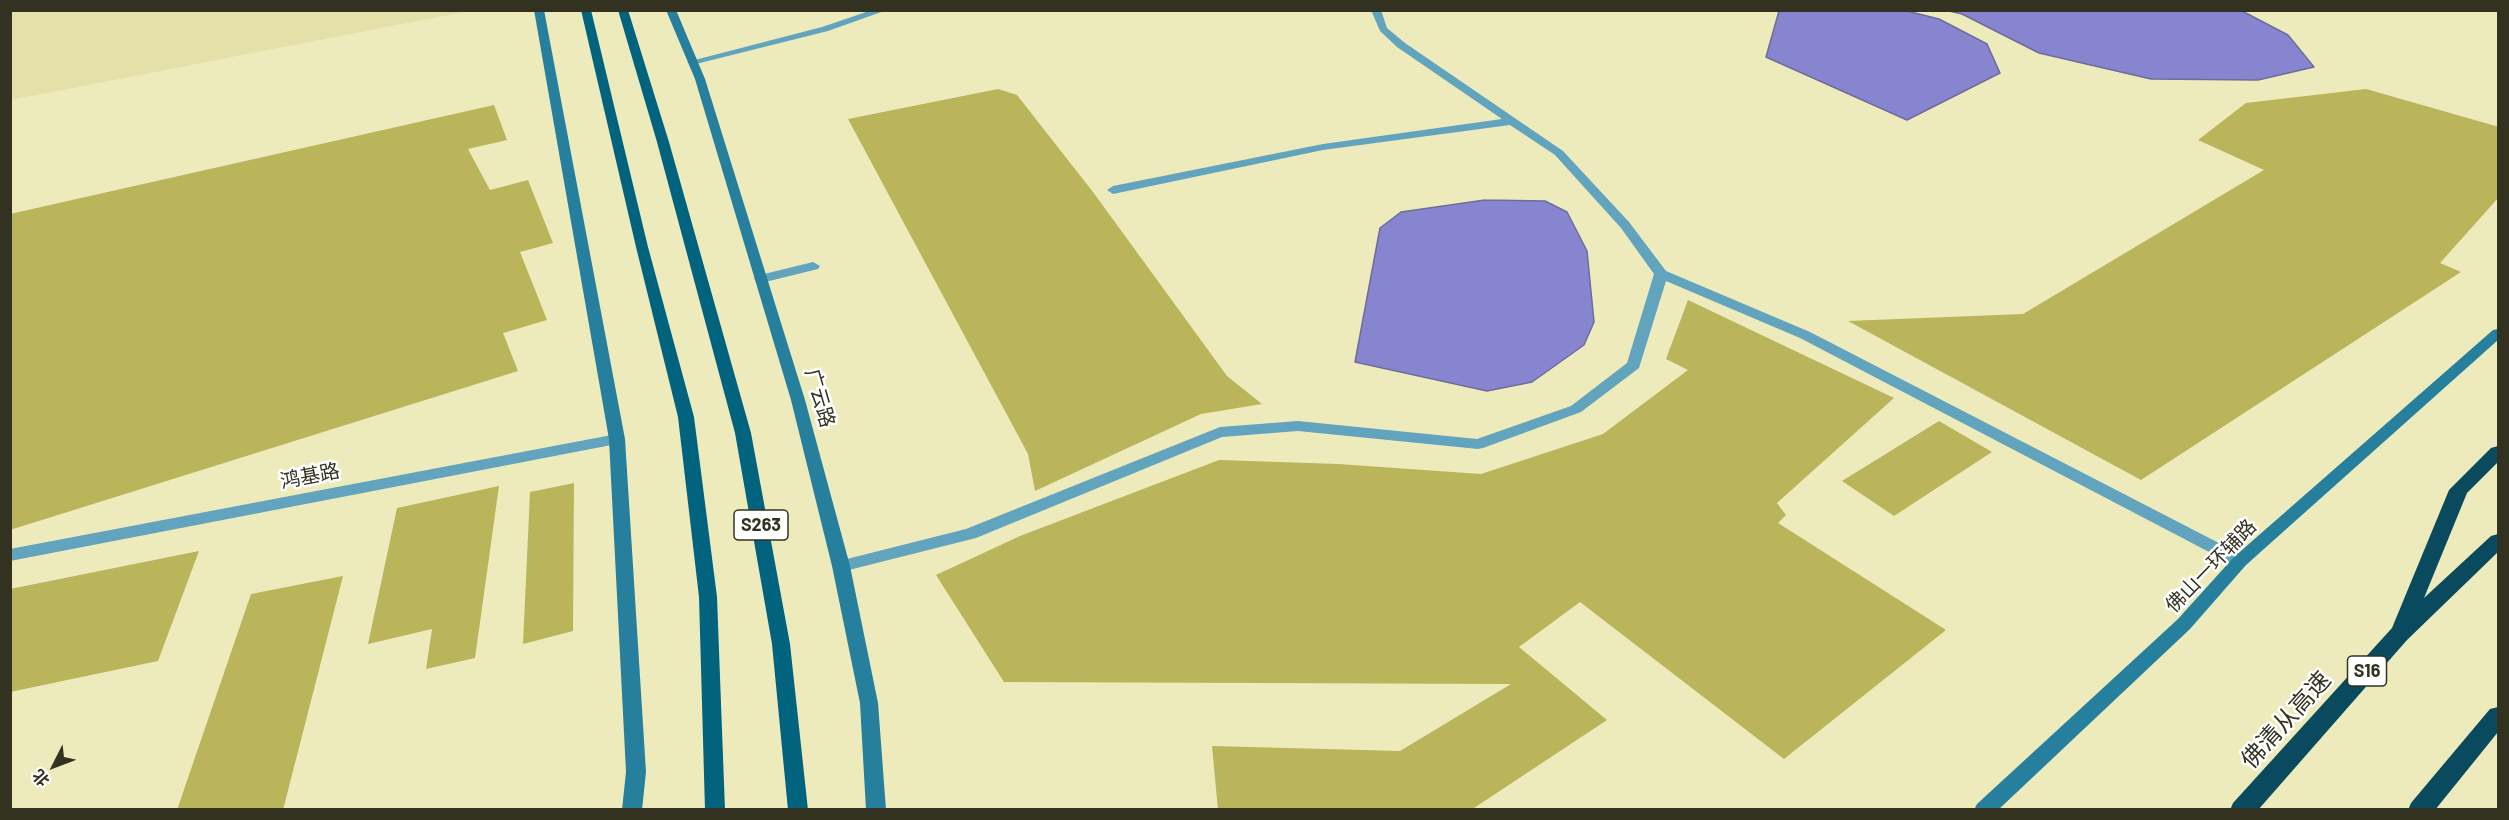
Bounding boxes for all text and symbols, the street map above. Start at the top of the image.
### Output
street label: 广云路 [800,366,840,430]
street label: 鸿基路 [278,458,342,494]
road number: S263 [734,510,788,540]
street label: 佛山一环辅路 [2161,515,2261,617]
road number: S16 [2348,656,2386,686]
street label: 佛清从高速 [2235,666,2337,774]
north arrow [24,736,84,796]
text: 北 [28,766,53,791]

